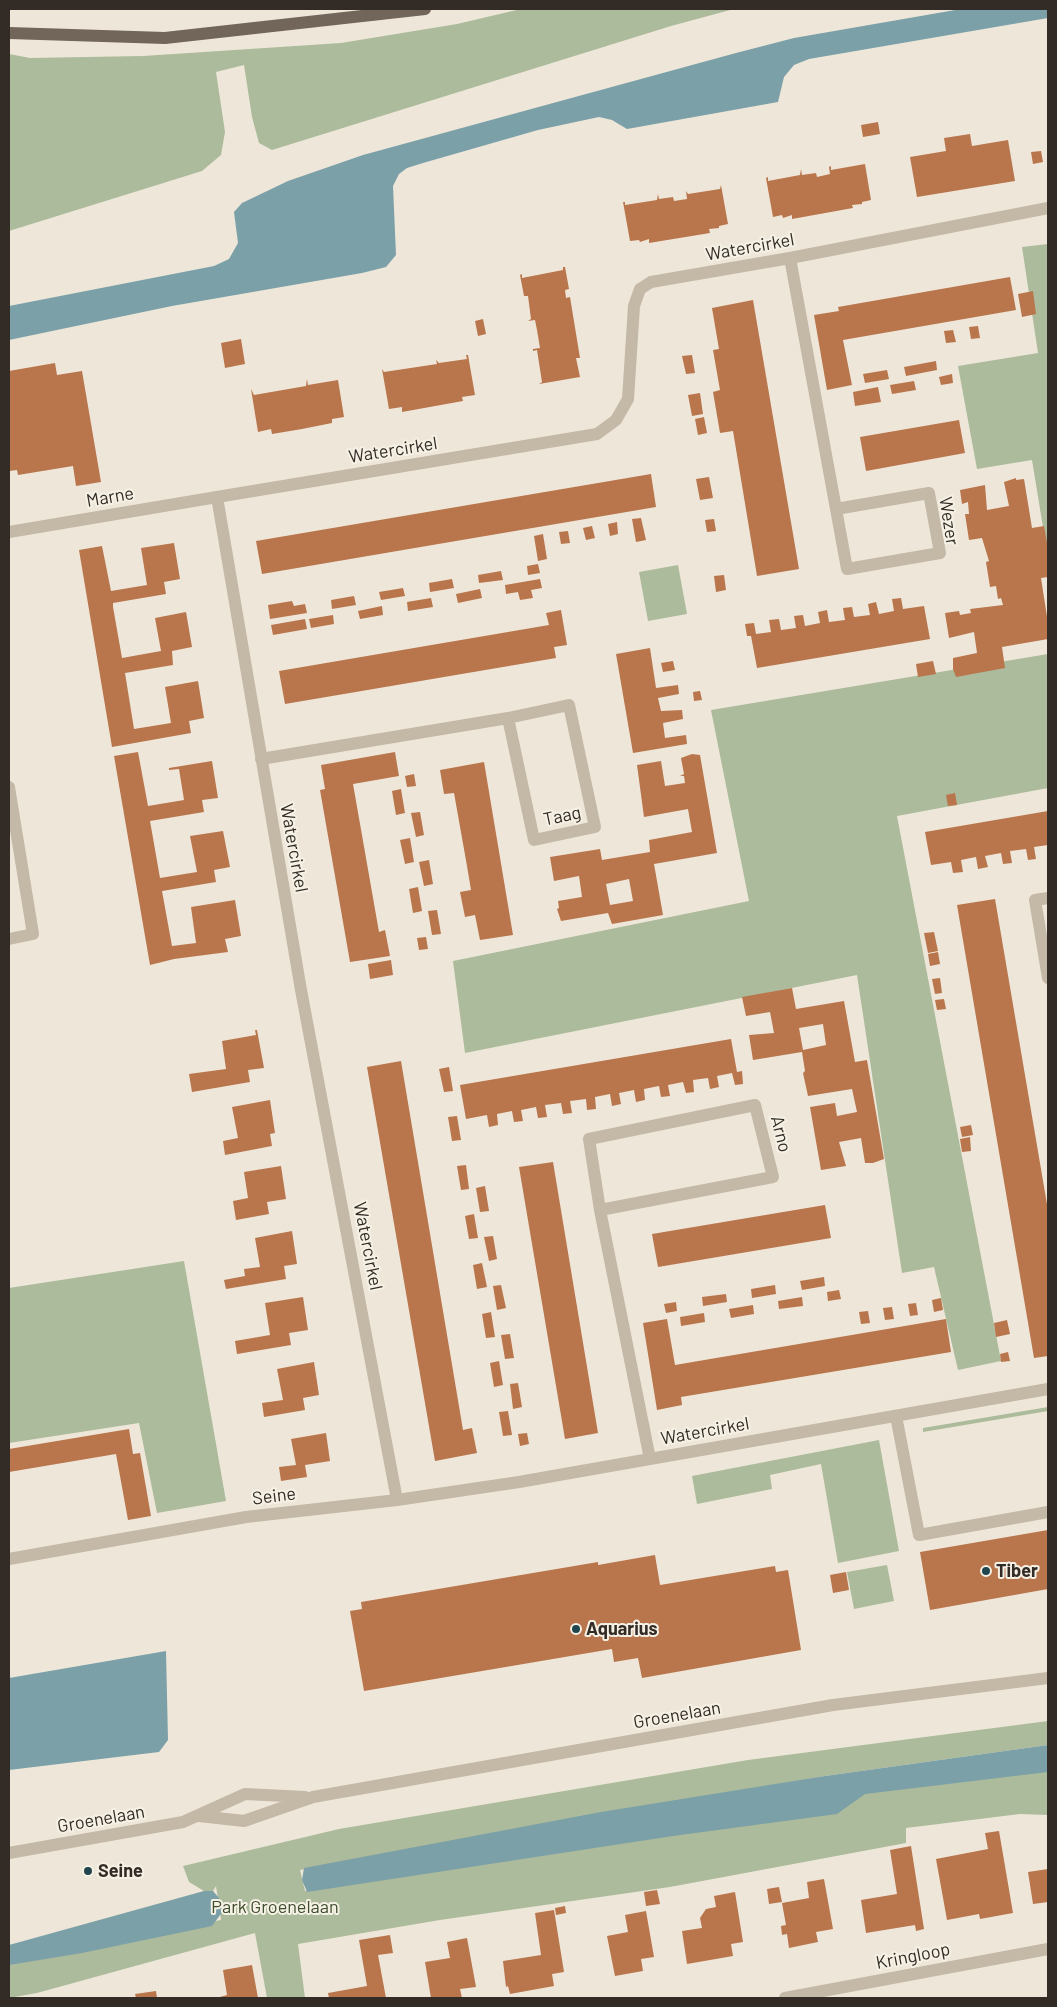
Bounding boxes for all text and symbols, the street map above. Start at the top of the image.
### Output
street label: Watercirkel [704,229,796,265]
street label: Watercirkel [347,432,439,468]
street label: Marne [85,482,135,512]
street label: Wezer [935,495,963,547]
street label: Taag [541,801,583,831]
street label: Watercirkel [276,802,312,894]
street label: Arno [766,1114,796,1154]
street label: Watercirkel [349,1200,387,1292]
street label: Watercirkel [659,1413,751,1449]
street label: Seine [251,1483,297,1509]
place label: Tiber [996,1560,1038,1582]
marker: Tiber [980,1565,992,1577]
place label: Aquarius [586,1618,658,1640]
marker: Aquarius [570,1623,582,1635]
street label: Groenelaan [632,1697,722,1733]
street label: Groenelaan [56,1801,146,1837]
place label: Seine [98,1860,143,1882]
marker: Seine [82,1865,94,1877]
park label: Park Groenelaan [211,1896,339,1918]
street label: Kringloop [874,1938,952,1974]

